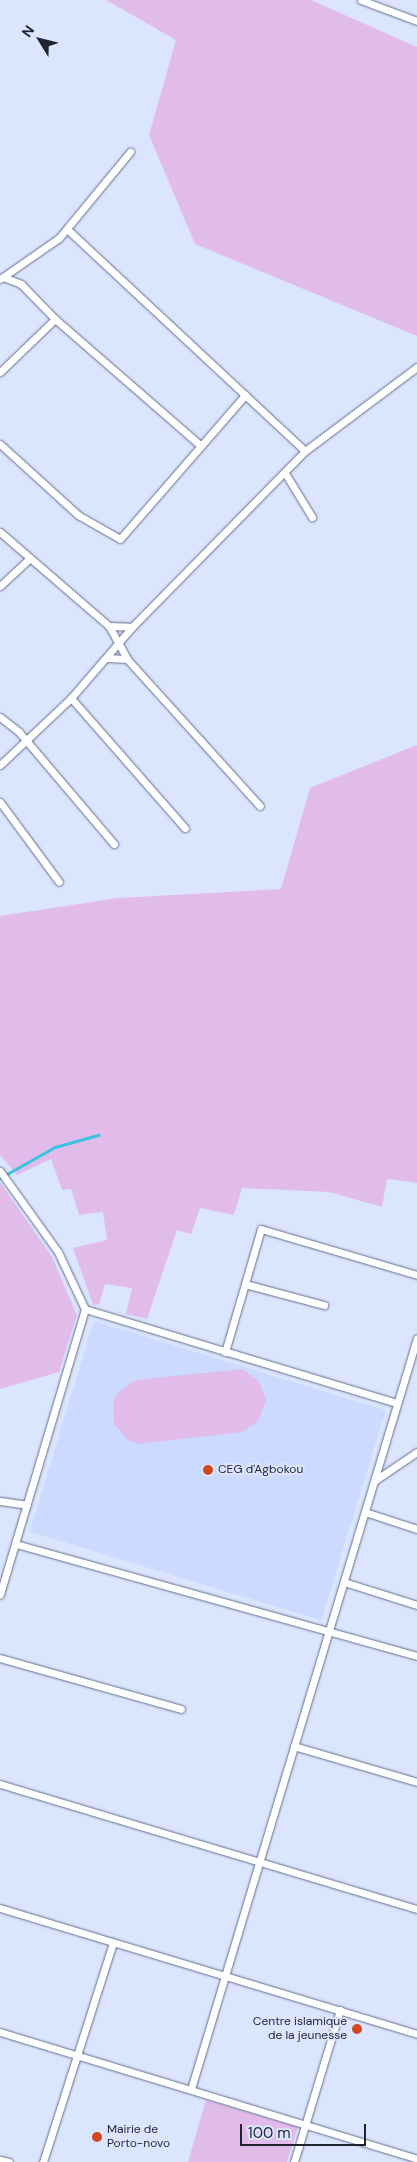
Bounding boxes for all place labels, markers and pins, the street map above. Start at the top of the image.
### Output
place label: CEG d'Agbokou [218,1463,303,1477]
marker: CEG d'Agbokou [202,1464,214,1476]
place label: Centre islamique de la jeunesse [253,2015,347,2043]
marker: Centre islamique de la jeunesse [351,2023,363,2035]
place label: Mairie de Porto-novo [107,2123,170,2151]
marker: Mairie de Porto-novo [91,2131,103,2143]

